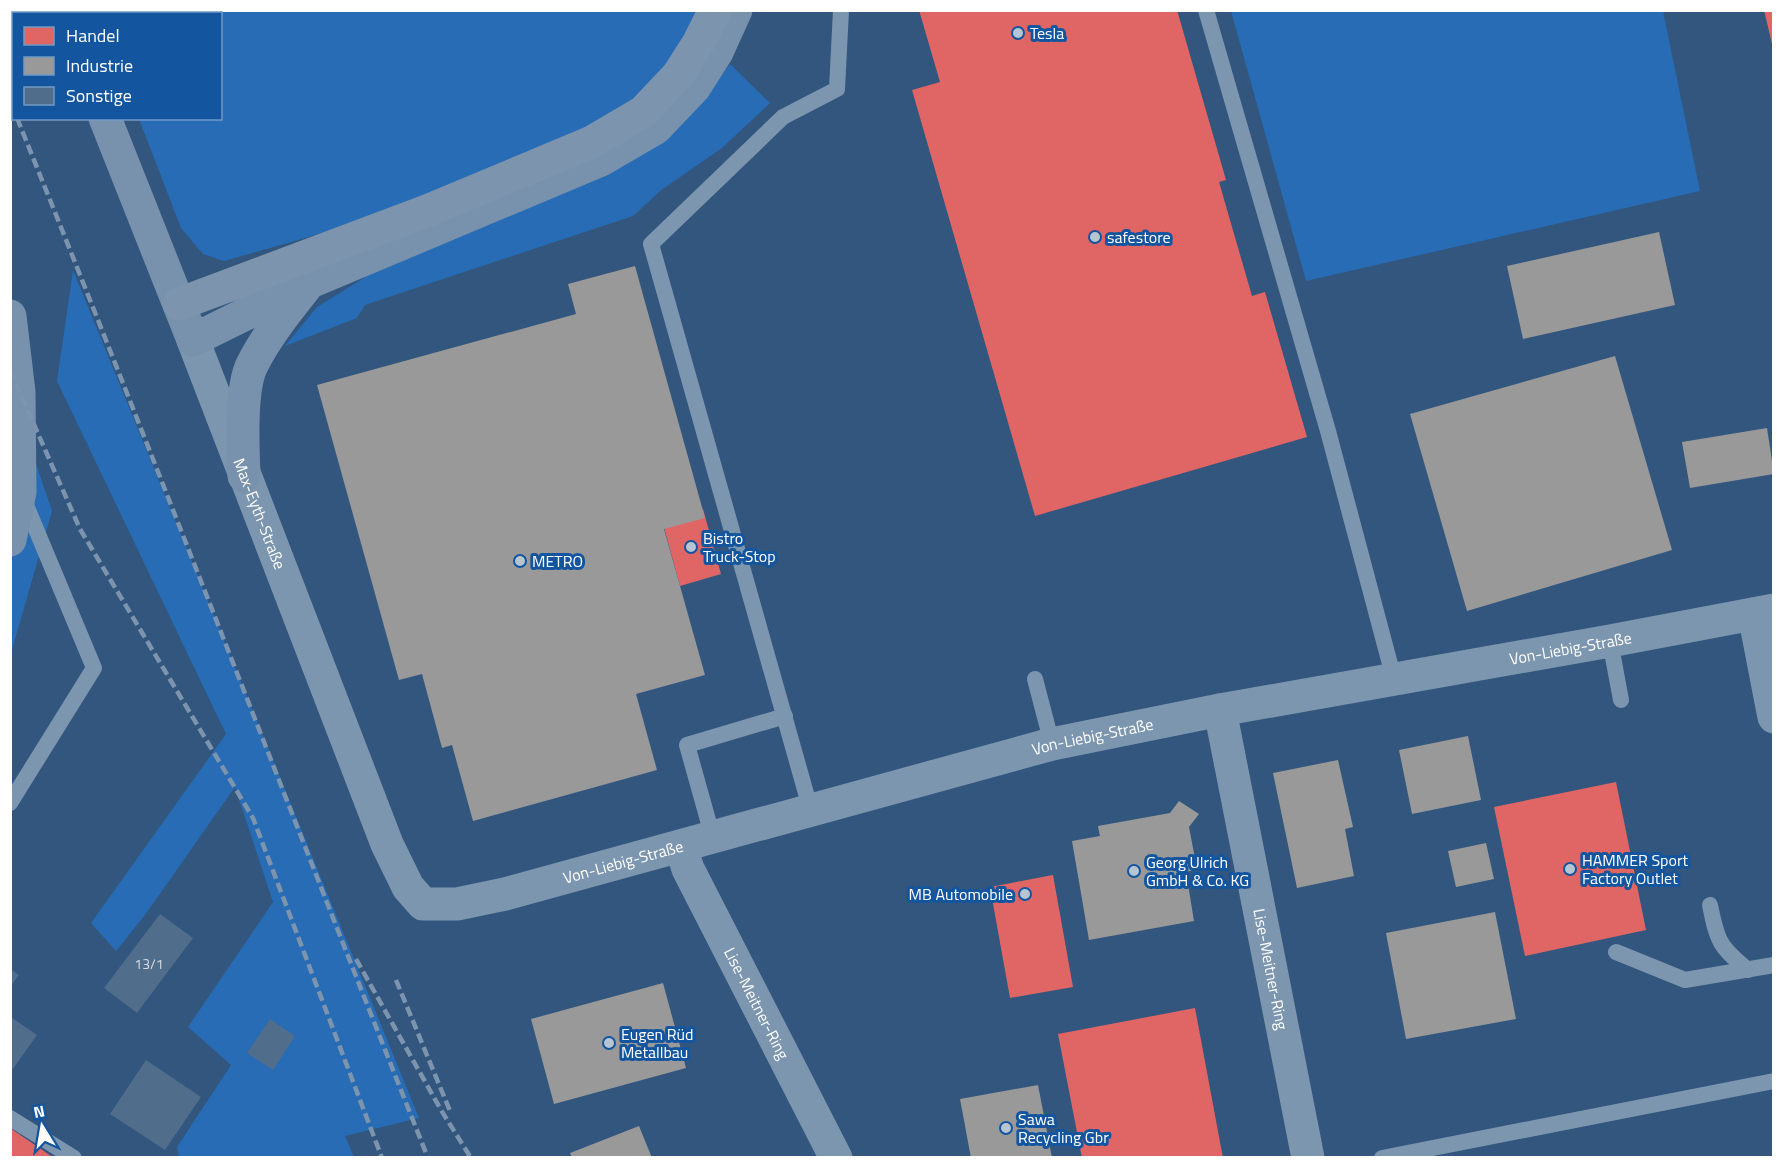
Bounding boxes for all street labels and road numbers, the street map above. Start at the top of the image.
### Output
street label: Max-Eyth-Straße [228,454,292,573]
street label: Von-Liebig-Straße [1507,625,1633,671]
street label: Von-Liebig-Straße [1029,712,1155,761]
street label: Von-Liebig-Straße [560,834,686,890]
street label: Lise-Meitner-Ring [1247,906,1295,1032]
street label: Lise-Meitner-Ring [718,943,796,1064]

